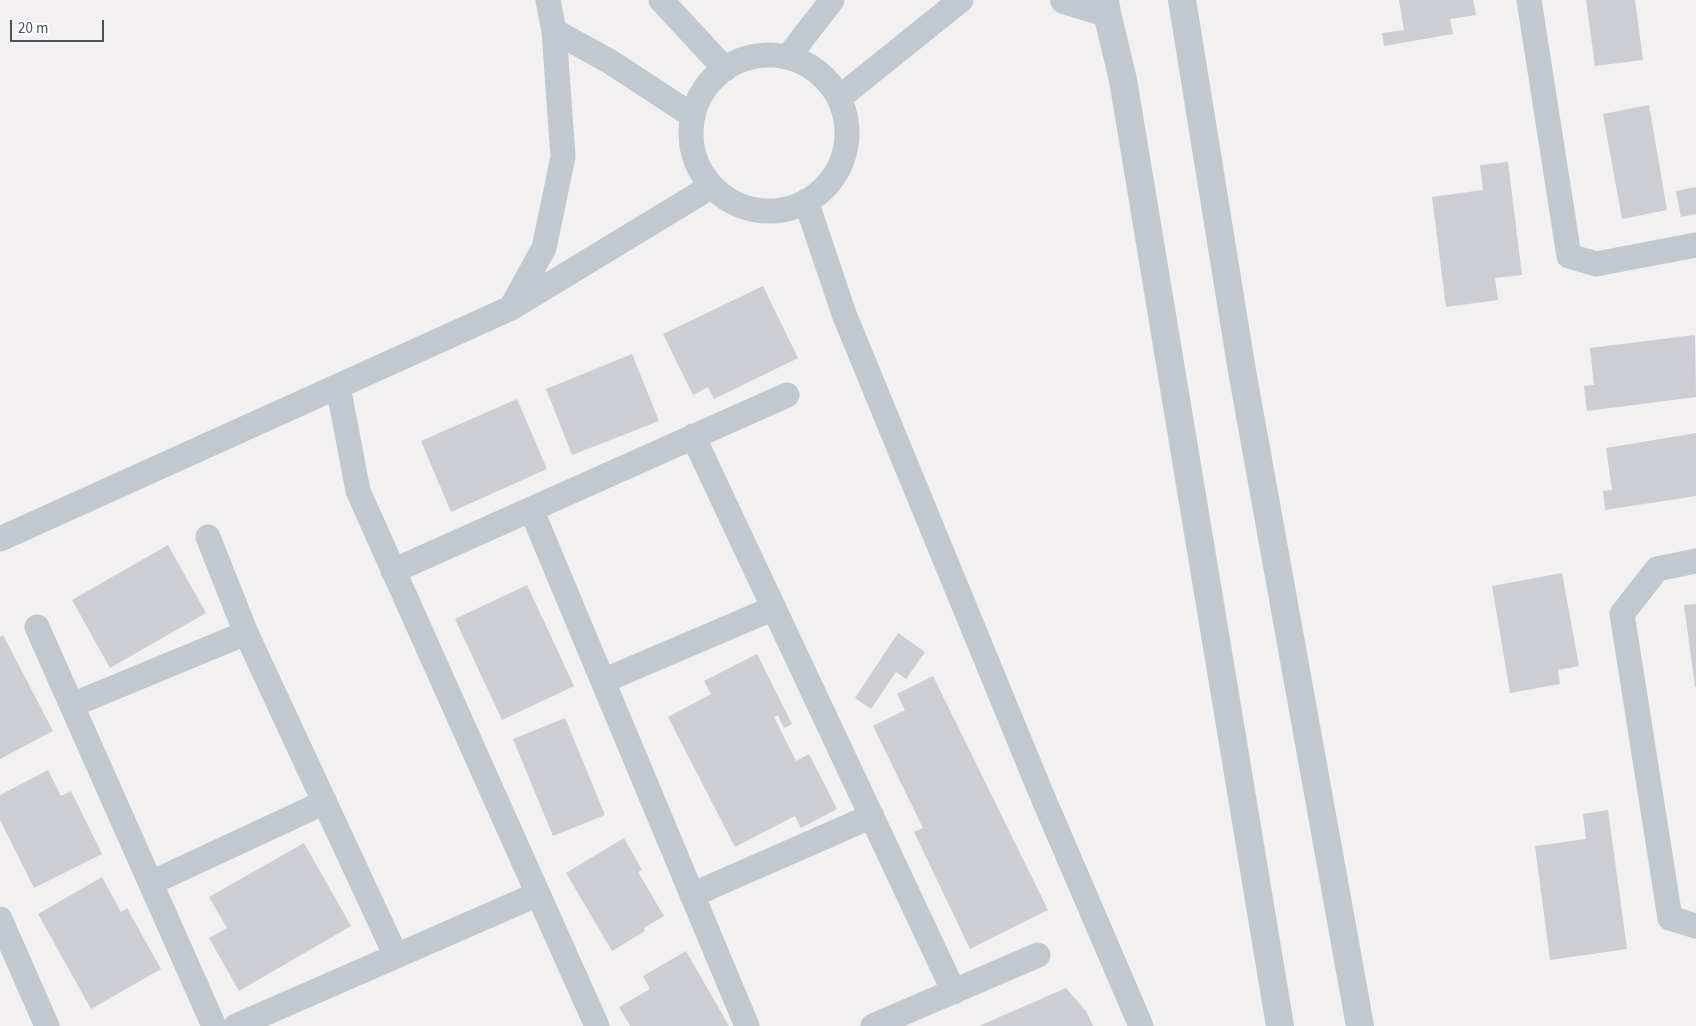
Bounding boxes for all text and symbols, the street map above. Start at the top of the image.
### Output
scale bar [12,10,106,42]
text: 20 m [18,18,48,39]

